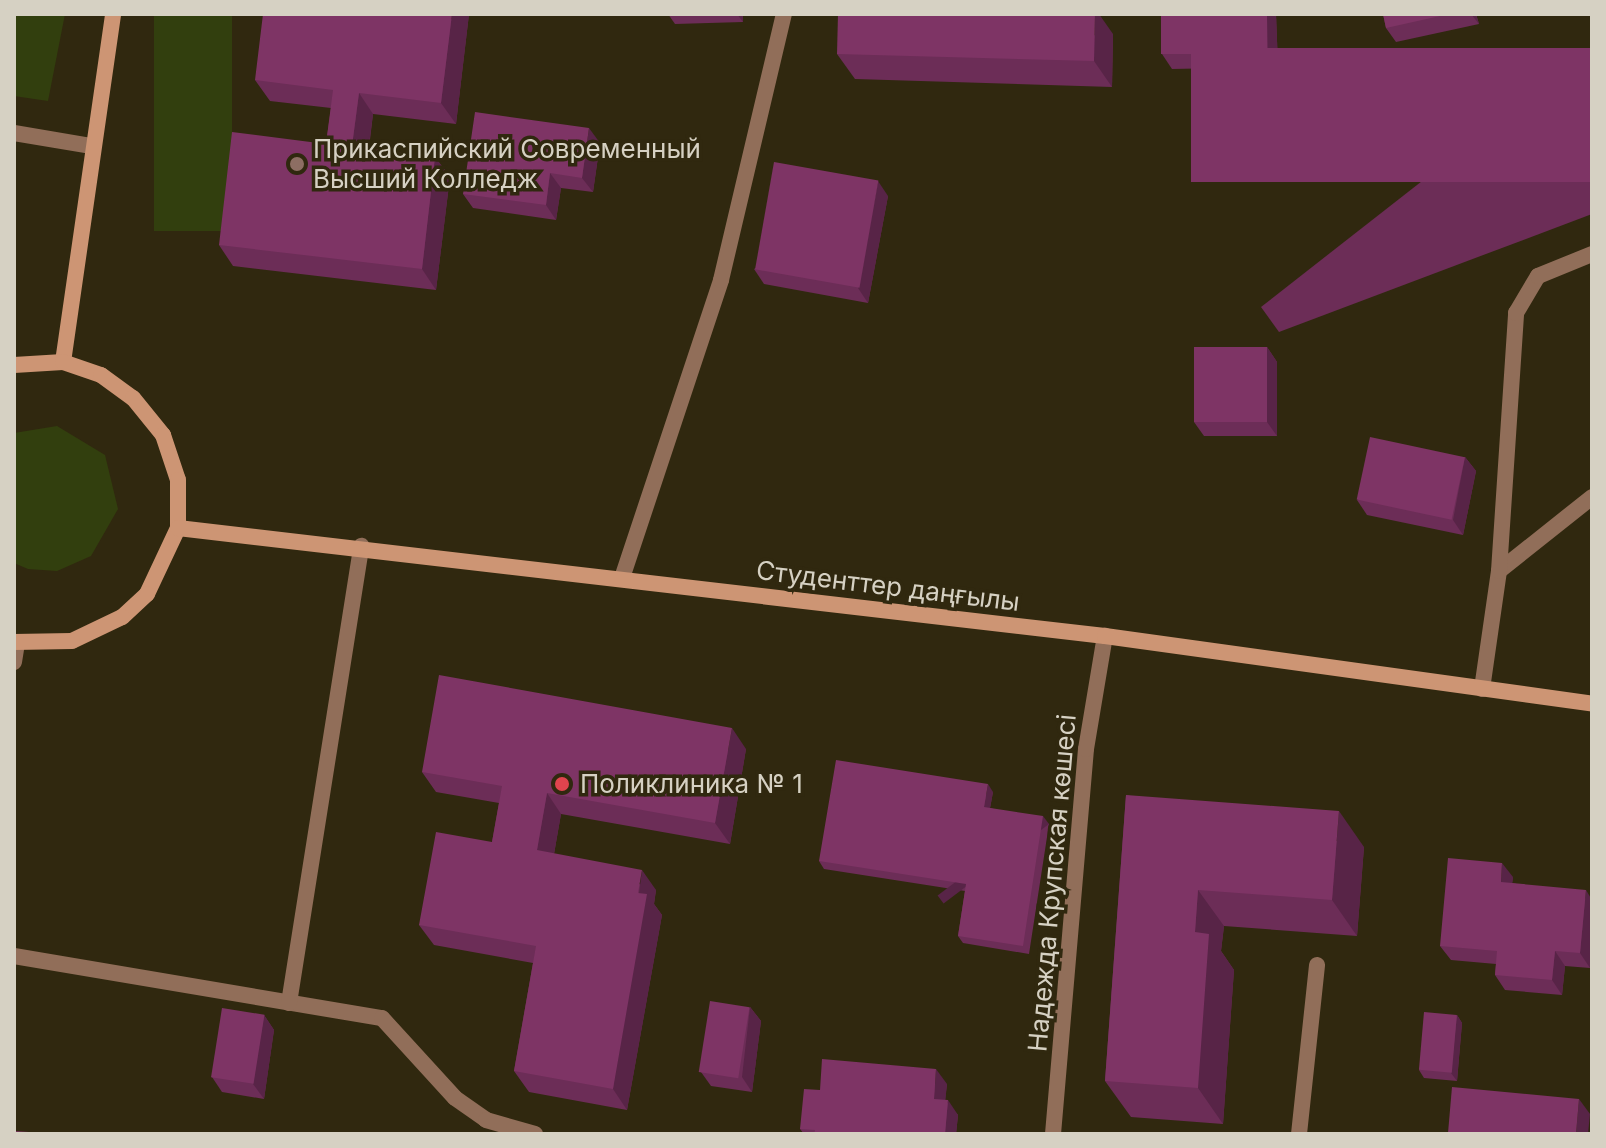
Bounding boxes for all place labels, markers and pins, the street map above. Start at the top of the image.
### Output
place label: Прикаспийский Современный Высший Колледж [313,133,701,194]
marker: Прикаспийский Современный Высший Колледж [288,155,306,173]
place label: Поликлиника № 1 [580,768,803,800]
marker: Поликлиника № 1 [551,773,573,795]

